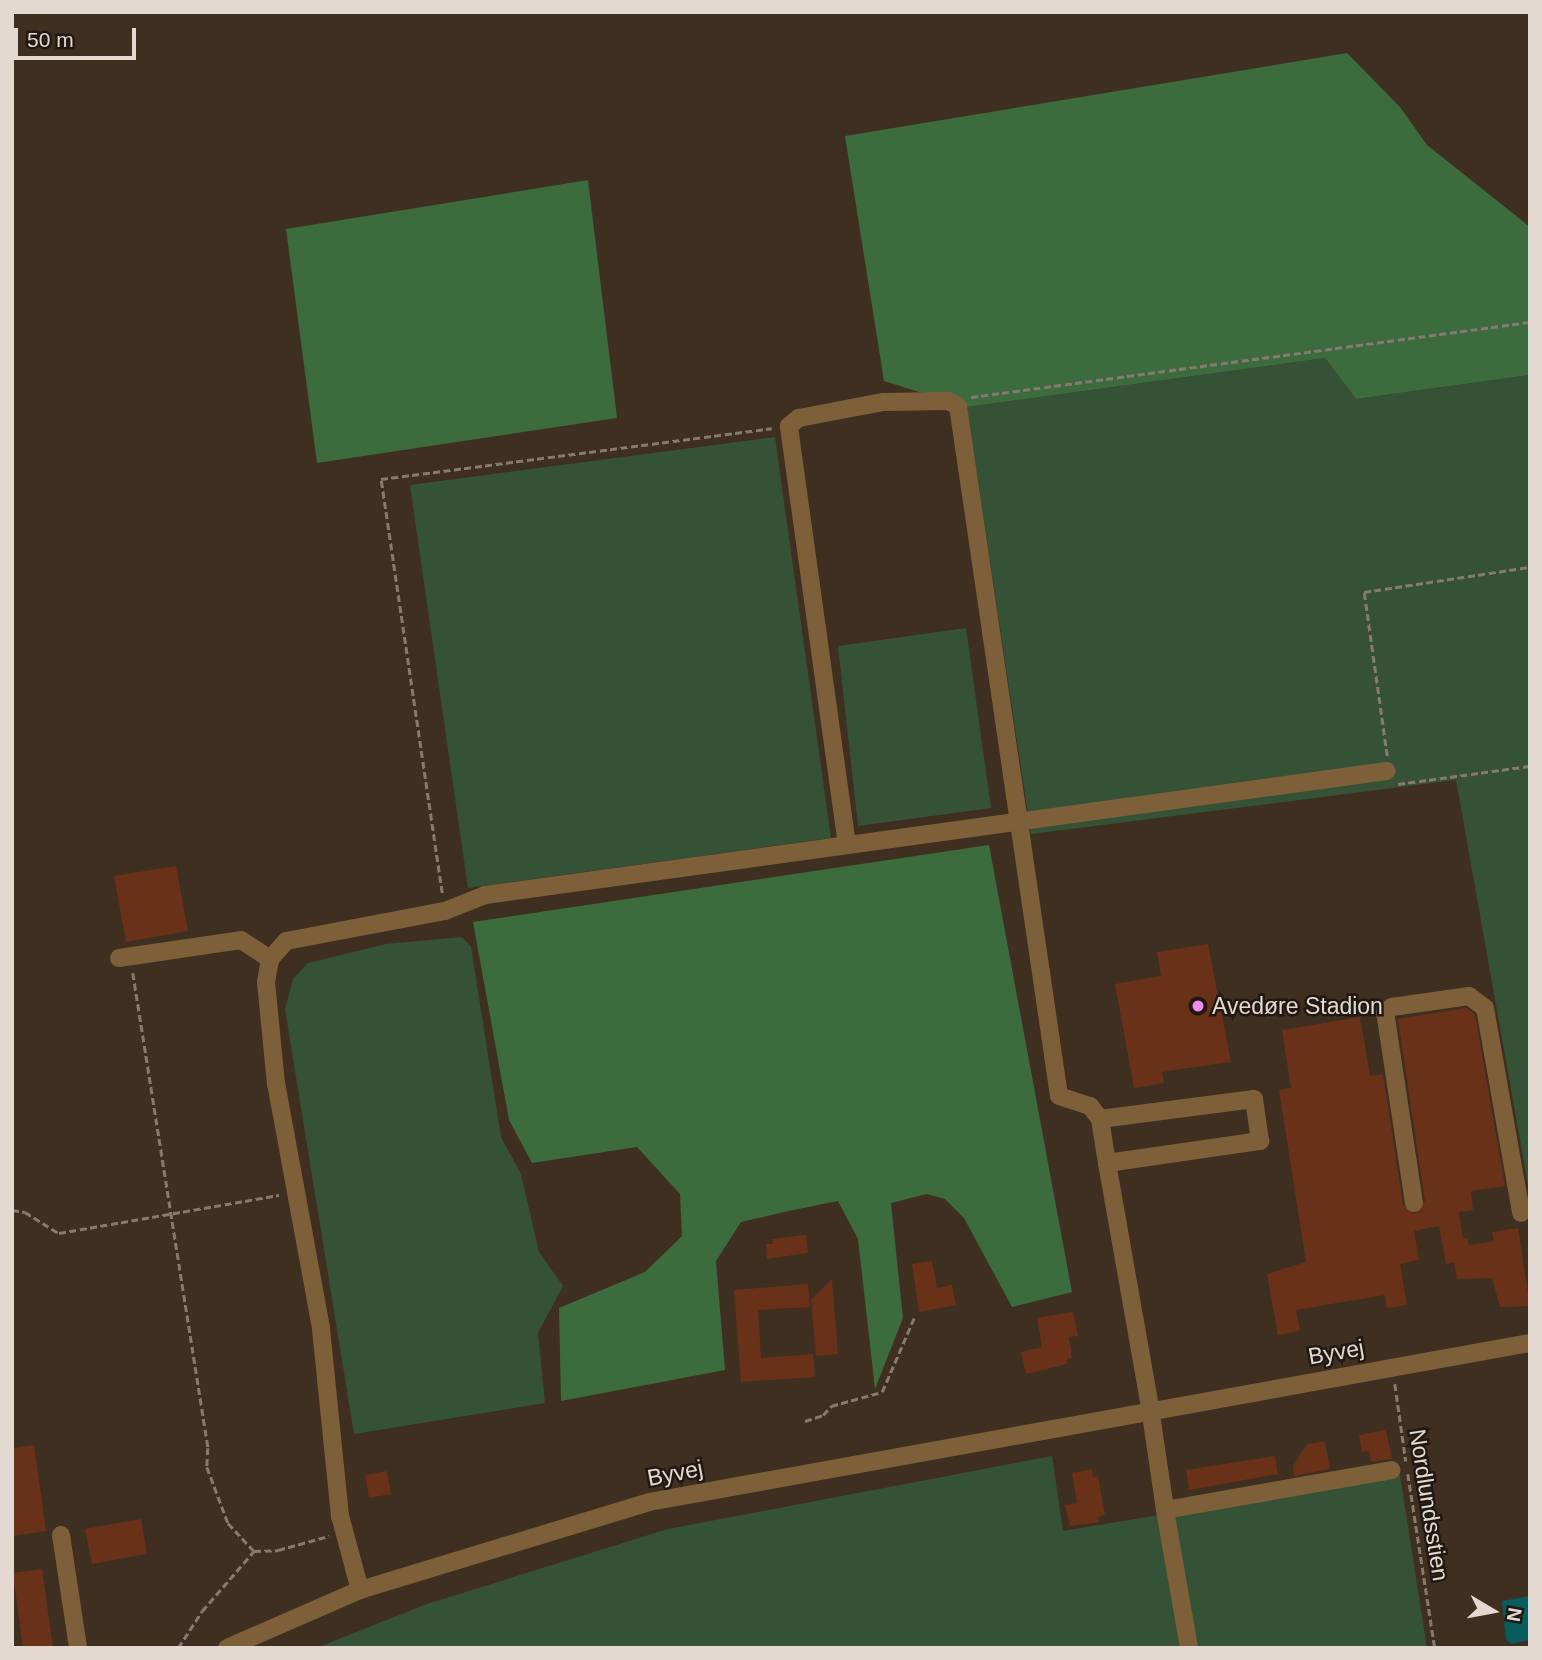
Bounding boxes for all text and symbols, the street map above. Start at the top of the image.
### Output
scale bar [18,14,140,58]
text: 50 m [27,28,74,51]
place label: Avedøre Stadion [1212,992,1383,1020]
marker: Avedøre Stadion [1190,998,1206,1014]
street label: Byvej [1306,1334,1366,1370]
street label: Nordlundsstien [1403,1427,1455,1583]
street label: Byvej [645,1454,705,1492]
north arrow [1458,1576,1528,1646]
text: N [1503,1606,1526,1623]

